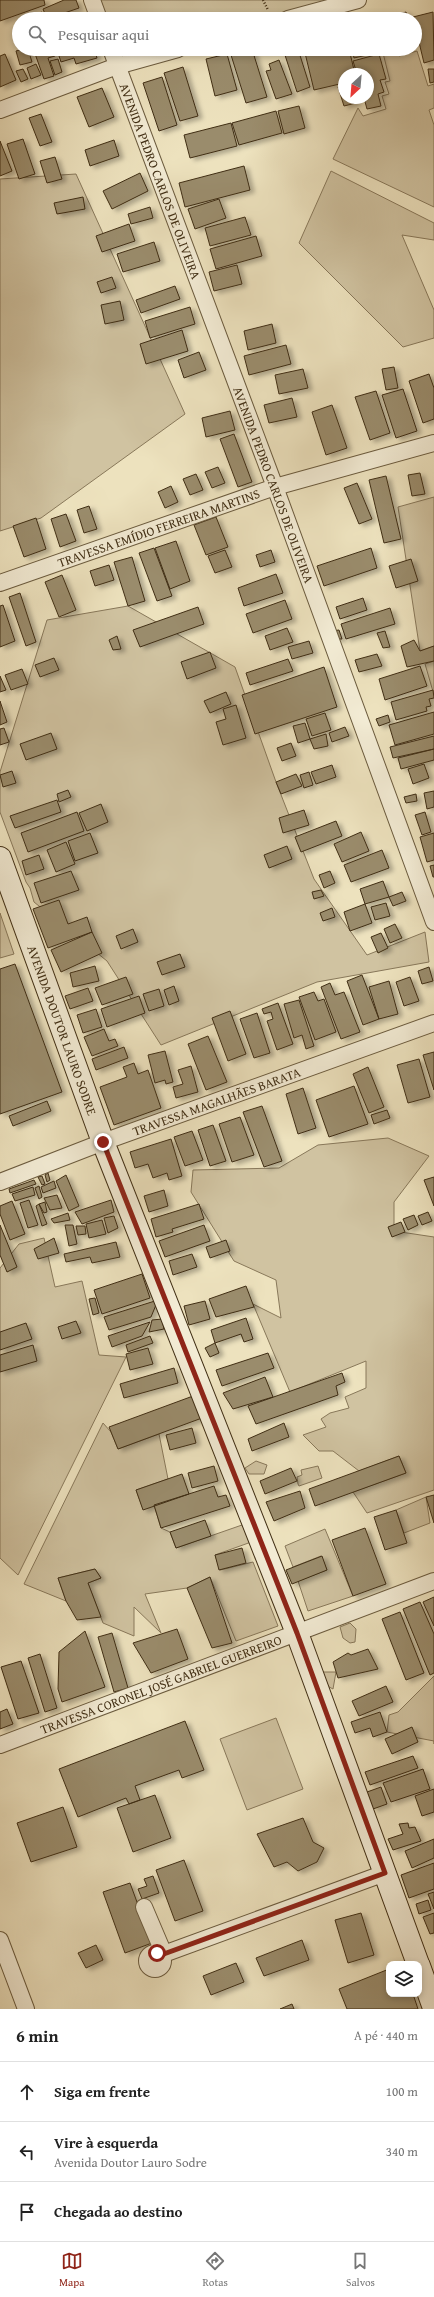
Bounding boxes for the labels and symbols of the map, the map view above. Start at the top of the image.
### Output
north arrow [338,68,374,104]
street label: AVENIDA PEDRO CARLOS DE OLIVEIRA [115,80,205,282]
street label: AVENIDA PEDRO CARLOS DE OLIVEIRA [228,384,318,586]
street label: TRAVESSA EMÍDIO FERREIRA MARTINS [55,484,262,572]
street label: AVENIDA DOUTOR LAURO SODRE [22,943,102,1118]
street label: TRAVESSA MAGALHÃES BARATA [130,1063,303,1141]
route end [94,1133,112,1151]
street label: TRAVESSA CORONEL JOSÉ GABRIEL GUERREIRO [38,1630,285,1739]
route start [148,1944,166,1962]

